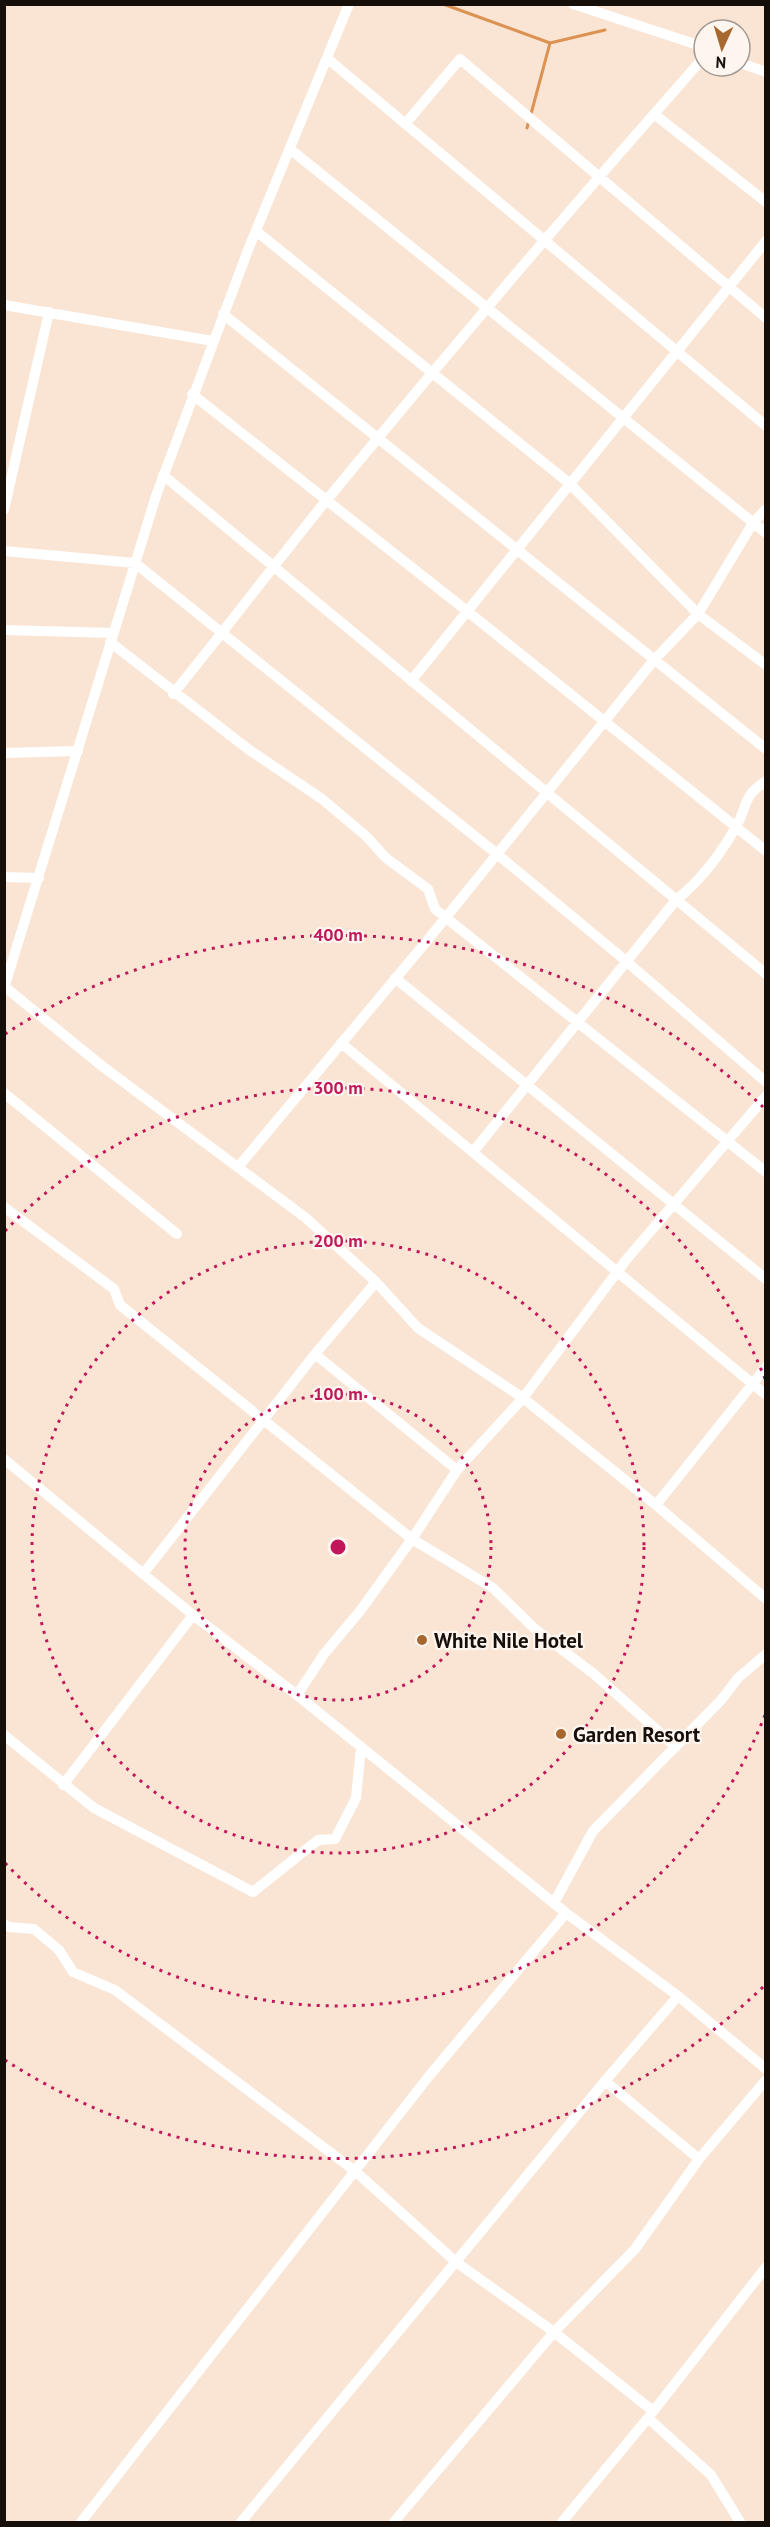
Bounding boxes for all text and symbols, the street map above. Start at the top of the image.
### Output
north arrow [692,18,752,78]
text: N [715,53,727,73]
text: 400 m [313,923,363,946]
text: 300 m [313,1076,363,1099]
text: 200 m [313,1229,363,1252]
text: 100 m [313,1382,363,1405]
centre of rings [328,1537,348,1557]
place label: White Nile Hotel [434,1627,584,1654]
marker: White Nile Hotel [415,1633,429,1647]
place label: Garden Resort [573,1721,701,1748]
marker: Garden Resort [554,1727,568,1741]

